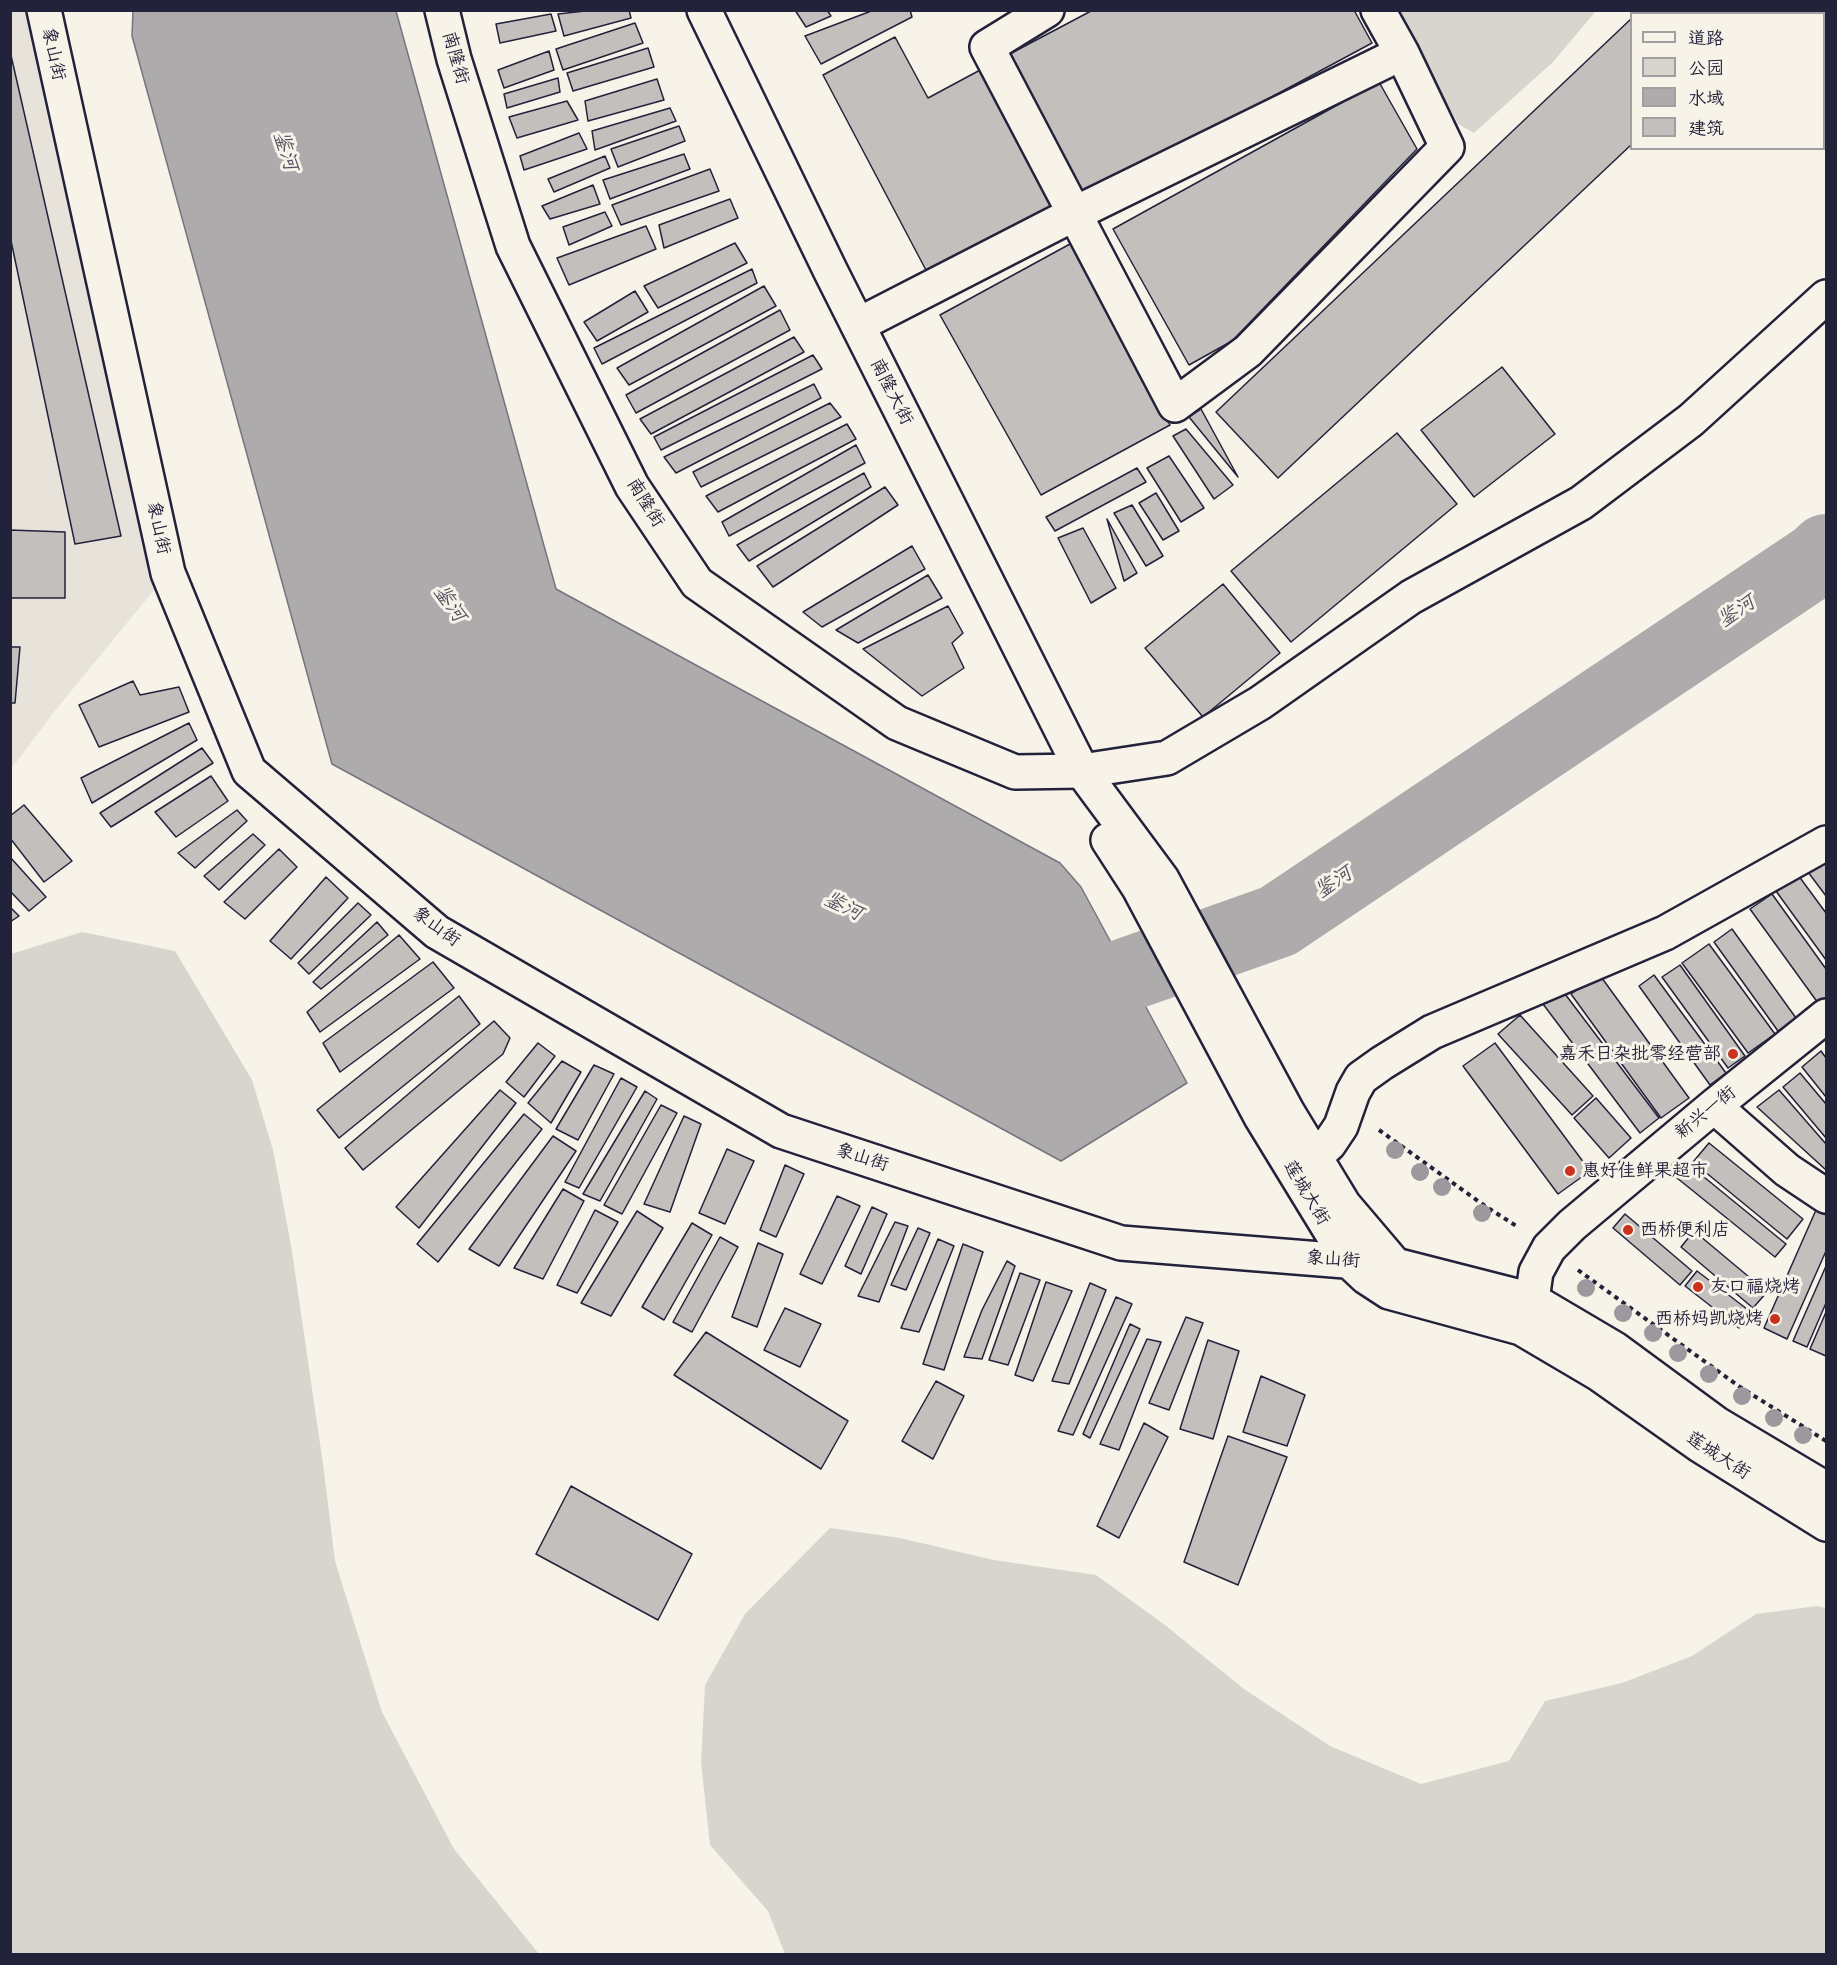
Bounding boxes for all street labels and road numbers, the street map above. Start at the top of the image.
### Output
street label: 象山街 [37,25,69,83]
street label: 南隆街 [437,29,473,87]
street label: 南隆大街 [865,355,917,429]
street label: 南隆街 [622,474,668,532]
street label: 象山街 [142,499,174,557]
street label: 象山街 [408,902,464,952]
street label: 新兴一街 [1671,1082,1741,1144]
street label: 象山街 [833,1139,891,1177]
street label: 莲城大街 [1278,1157,1334,1229]
street label: 象山街 [1305,1247,1361,1273]
street label: 莲城大街 [1682,1427,1754,1485]

